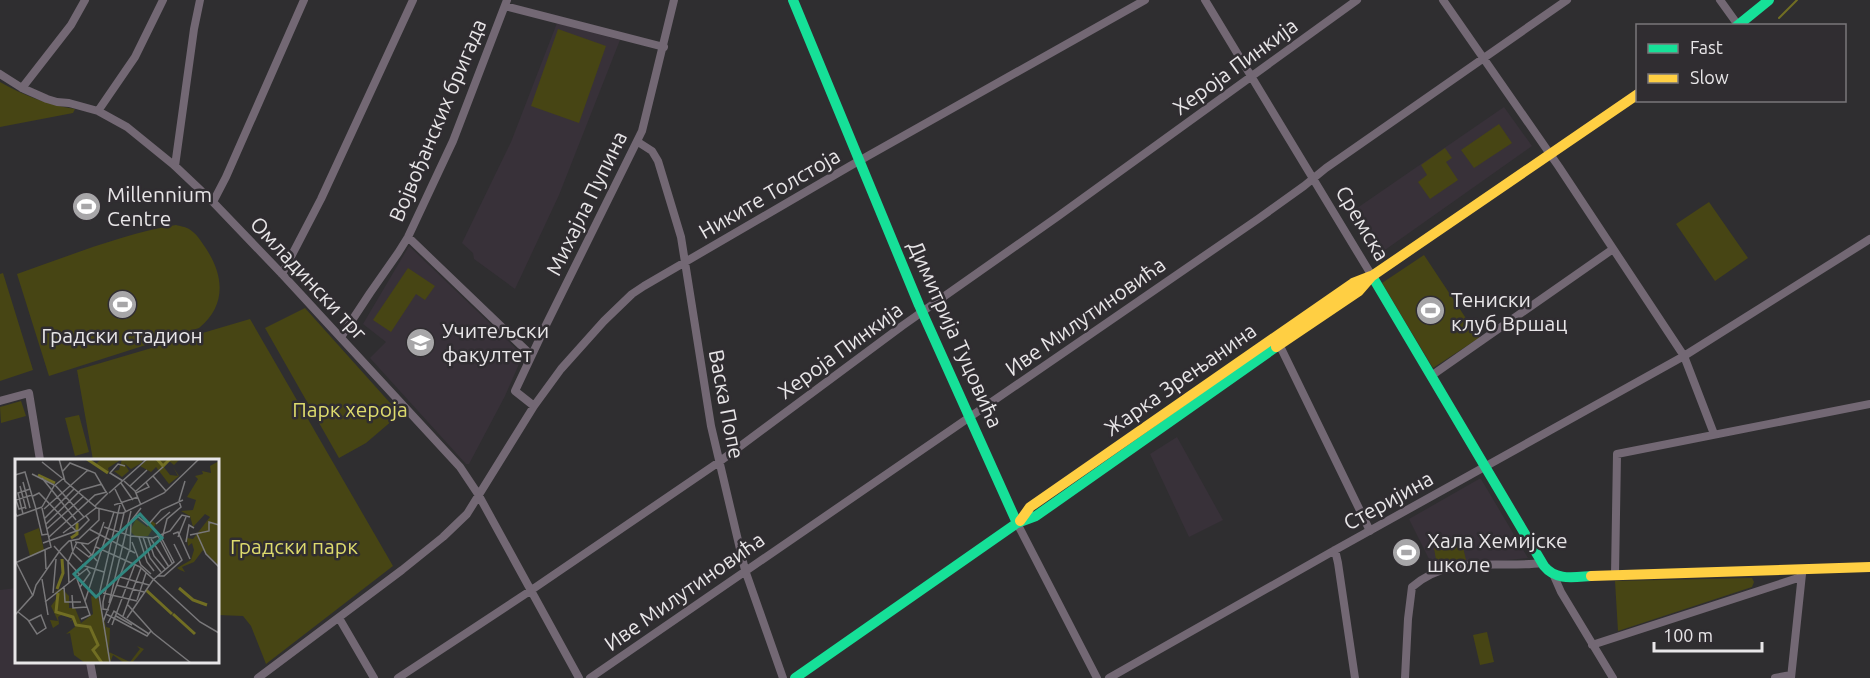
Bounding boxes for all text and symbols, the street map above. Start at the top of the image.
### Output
street label: Хероја Пинкија [1168,13,1302,119]
street label: Војвођанских бригада [383,15,491,225]
legend [1636,24,1846,102]
text: Fast [1690,37,1723,57]
text: Slow [1690,67,1729,87]
street label: Михајла Пупина [541,127,631,279]
street label: Никите Толстоја [694,143,844,243]
street label: Сремска [1331,181,1395,265]
place label: Millennium Centre [107,182,212,230]
sports icon: Millennium Centre [70,190,102,222]
street label: Омладински трг [246,211,373,345]
street label: Димитрија Туцовића [904,237,1008,431]
street label: Иве Милутиновића [1000,252,1170,380]
place label: Тениски клуб Вршац [1451,287,1567,335]
sports icon: Градски стадион [106,288,138,320]
sports icon: Тениски клуб Вршац [1414,295,1446,327]
street label: Хероја Пинкија [773,297,907,403]
place label: Учитељски факултет [442,318,549,366]
street label: Жарка Зрењанина [1100,318,1260,440]
place label: Градски стадион [41,323,203,347]
school or university icon: Учитељски факултет [405,326,437,358]
street label: Васка Попе [705,347,749,461]
park label: Парк хероја [292,397,408,421]
inset map [15,459,219,663]
street label: Стеријина [1339,466,1437,534]
street label: Иве Милутиновића [599,527,769,655]
place label: Хала Хемијске школе [1427,528,1568,576]
park label: Градски парк [230,534,358,558]
sports icon: Хала Хемијске школе [1390,536,1422,568]
scale bar [1654,615,1762,653]
text: 100 m [1663,625,1713,645]

